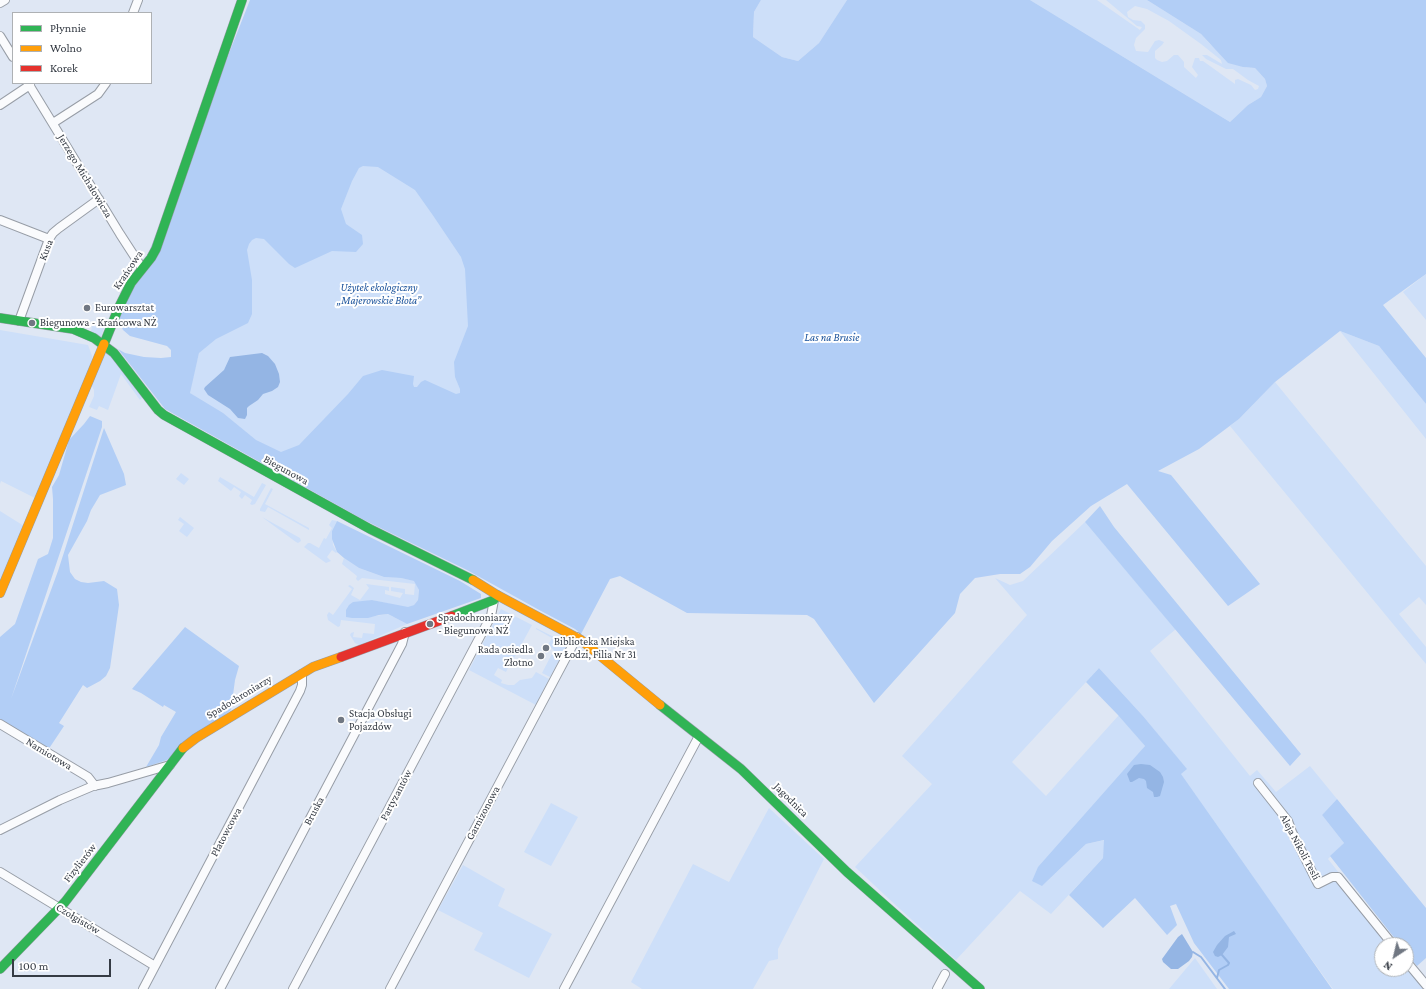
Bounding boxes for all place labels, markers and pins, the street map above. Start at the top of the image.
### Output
place label: Eurowarsztat [95,301,154,315]
marker: Eurowarsztat [82,303,92,313]
place label: Biegunowa - Krańcowa NŻ [40,316,157,330]
marker: Biegunowa - Krańcowa NŻ [27,318,37,328]
place label: Spadochroniarzy - Biegunowa NŻ [438,611,512,637]
marker: Spadochroniarzy - Biegunowa NŻ [425,619,435,629]
place label: Biblioteka Miejska w Łodzi, Filia Nr 31 [554,635,636,661]
place label: Rada osiedla Złotno [478,643,533,669]
marker: Biblioteka Miejska w Łodzi, Filia Nr 31 [541,643,551,653]
marker: Rada osiedla Złotno [536,651,546,661]
place label: Stacja Obsługi Pojazdów [349,707,412,733]
marker: Stacja Obsługi Pojazdów [336,715,346,725]

